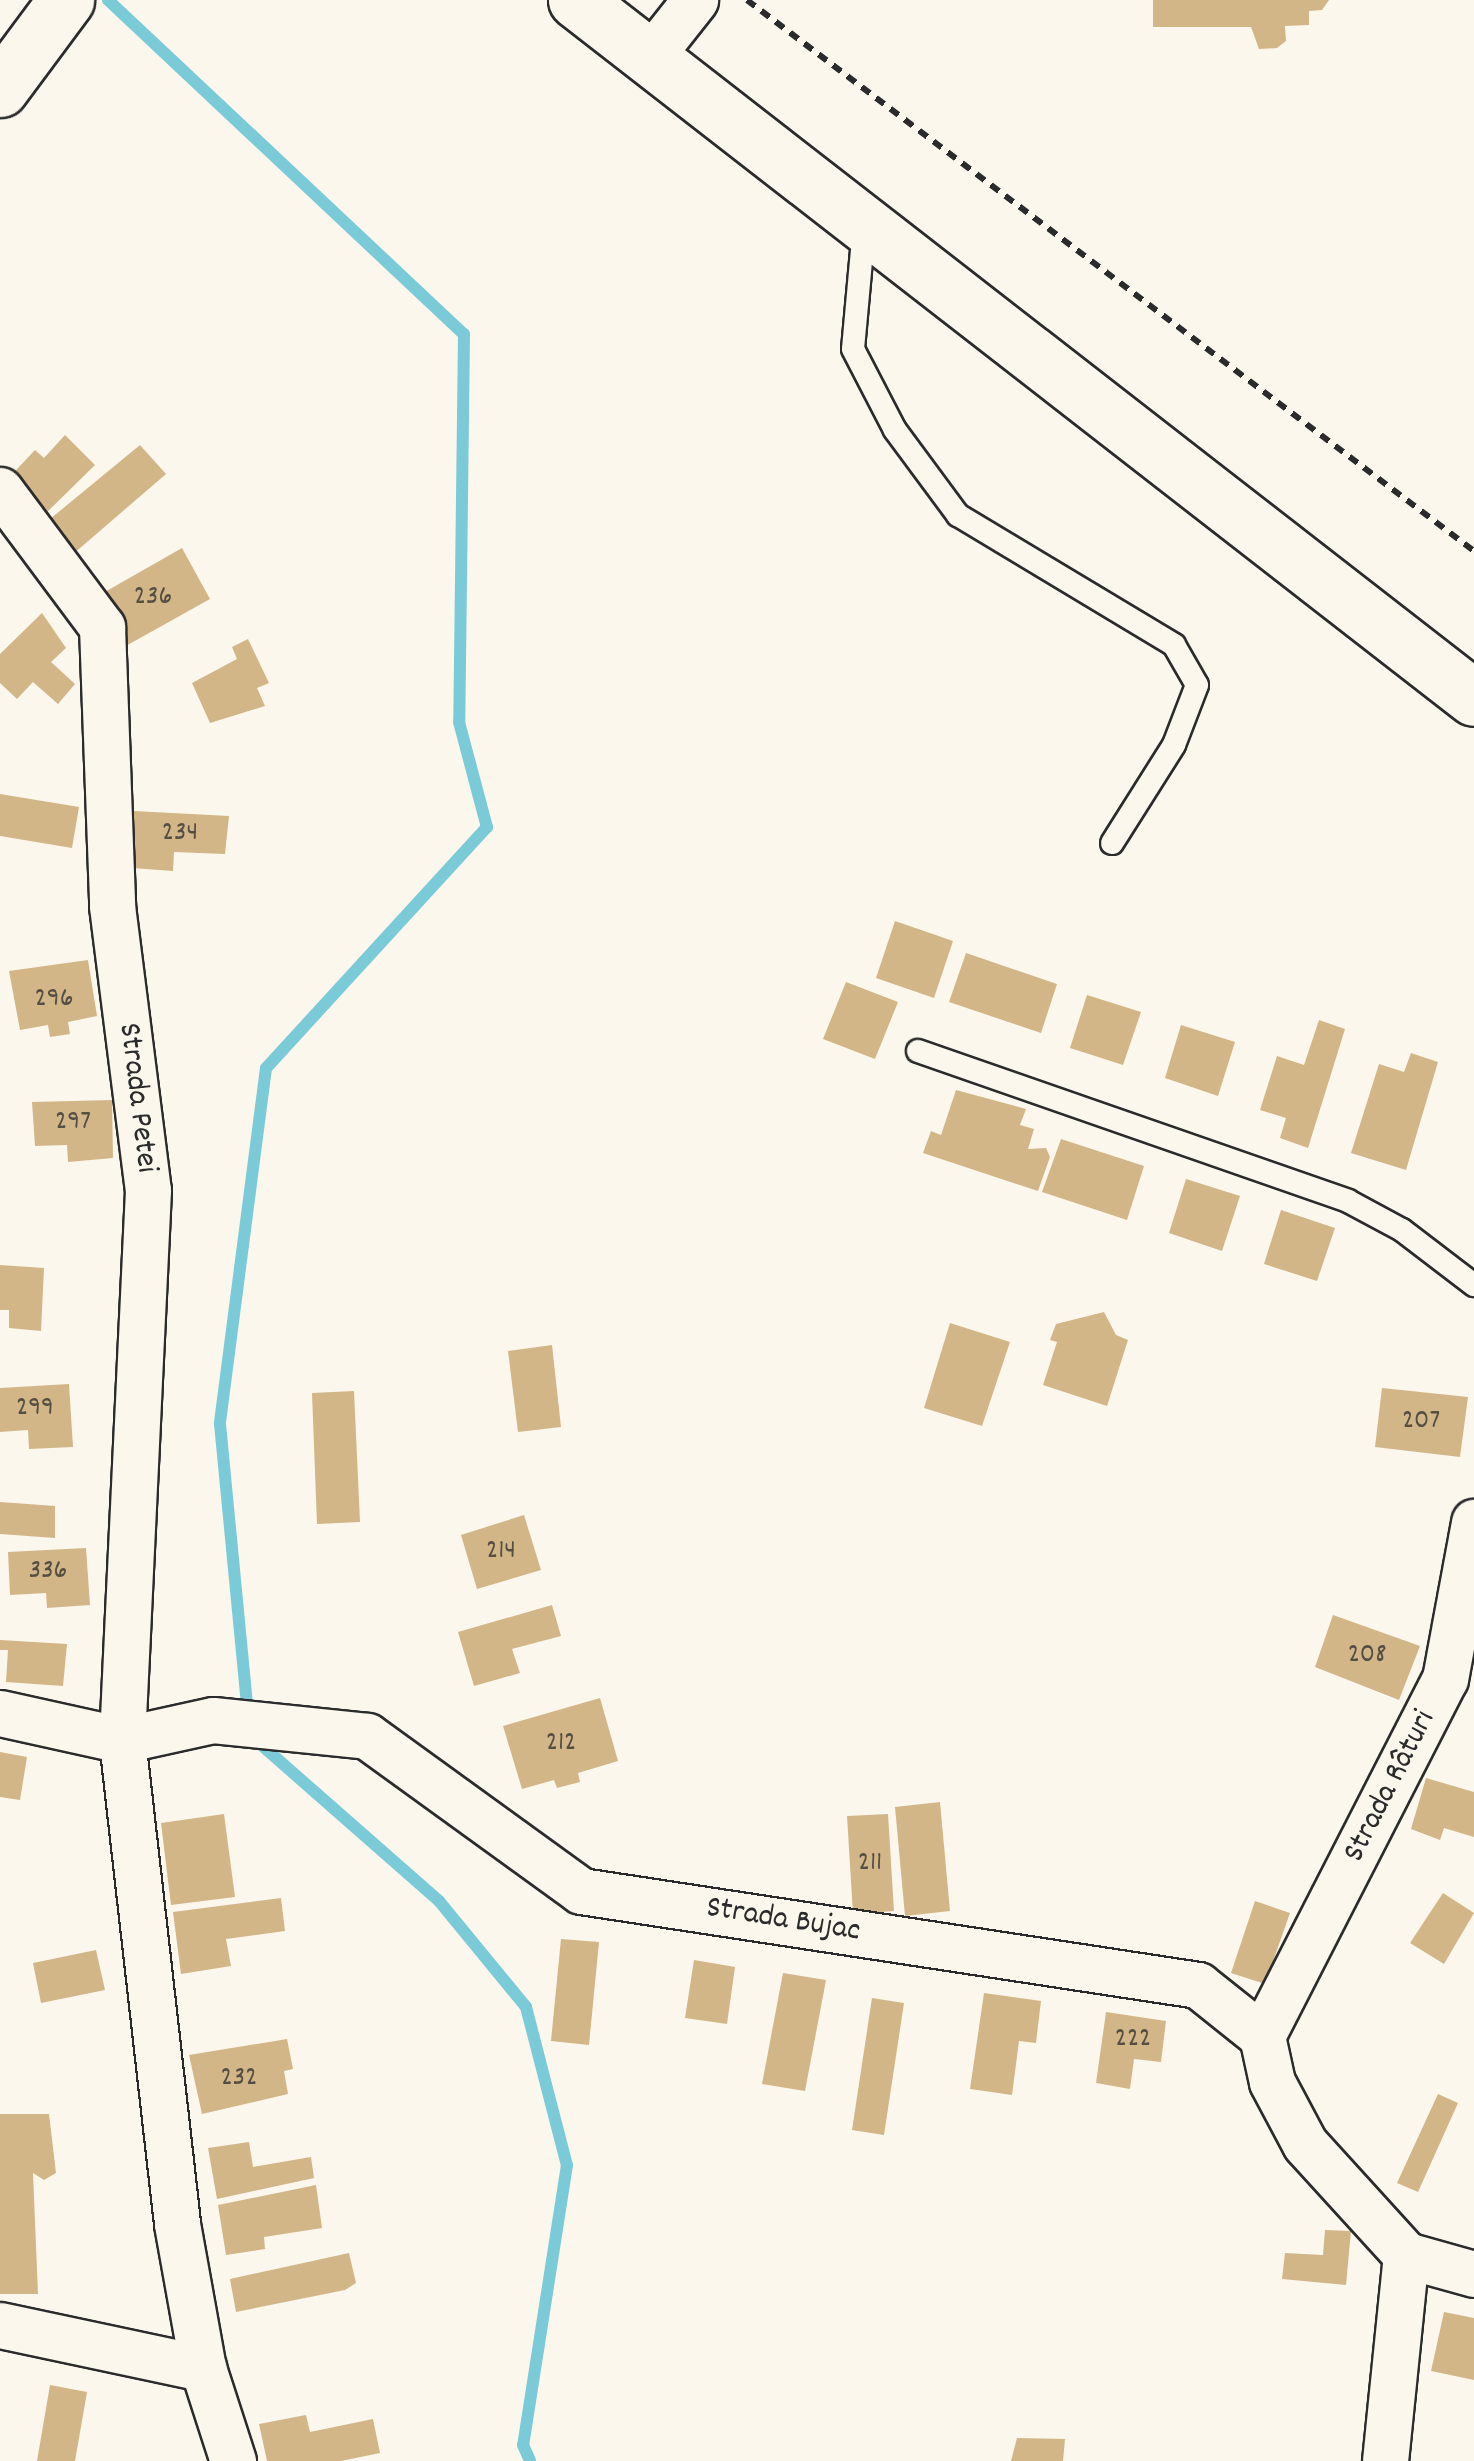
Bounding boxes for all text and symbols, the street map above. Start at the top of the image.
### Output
house number: 236 [134,581,172,615]
house number: 234 [162,817,198,851]
house number: 296 [35,983,73,1017]
street label: Strada Petei [108,1021,164,1175]
house number: 297 [55,1106,91,1140]
house number: 299 [16,1392,54,1426]
house number: 207 [1402,1405,1440,1439]
house number: 214 [486,1535,516,1569]
house number: 336 [29,1555,67,1589]
house number: 208 [1348,1639,1386,1673]
street label: Strada Râturi [1336,1705,1446,1869]
house number: 212 [546,1727,576,1761]
house number: 211 [858,1847,882,1881]
street label: Strada Bujac [703,1890,863,1952]
house number: 222 [1115,2023,1151,2057]
house number: 232 [221,2062,257,2096]

